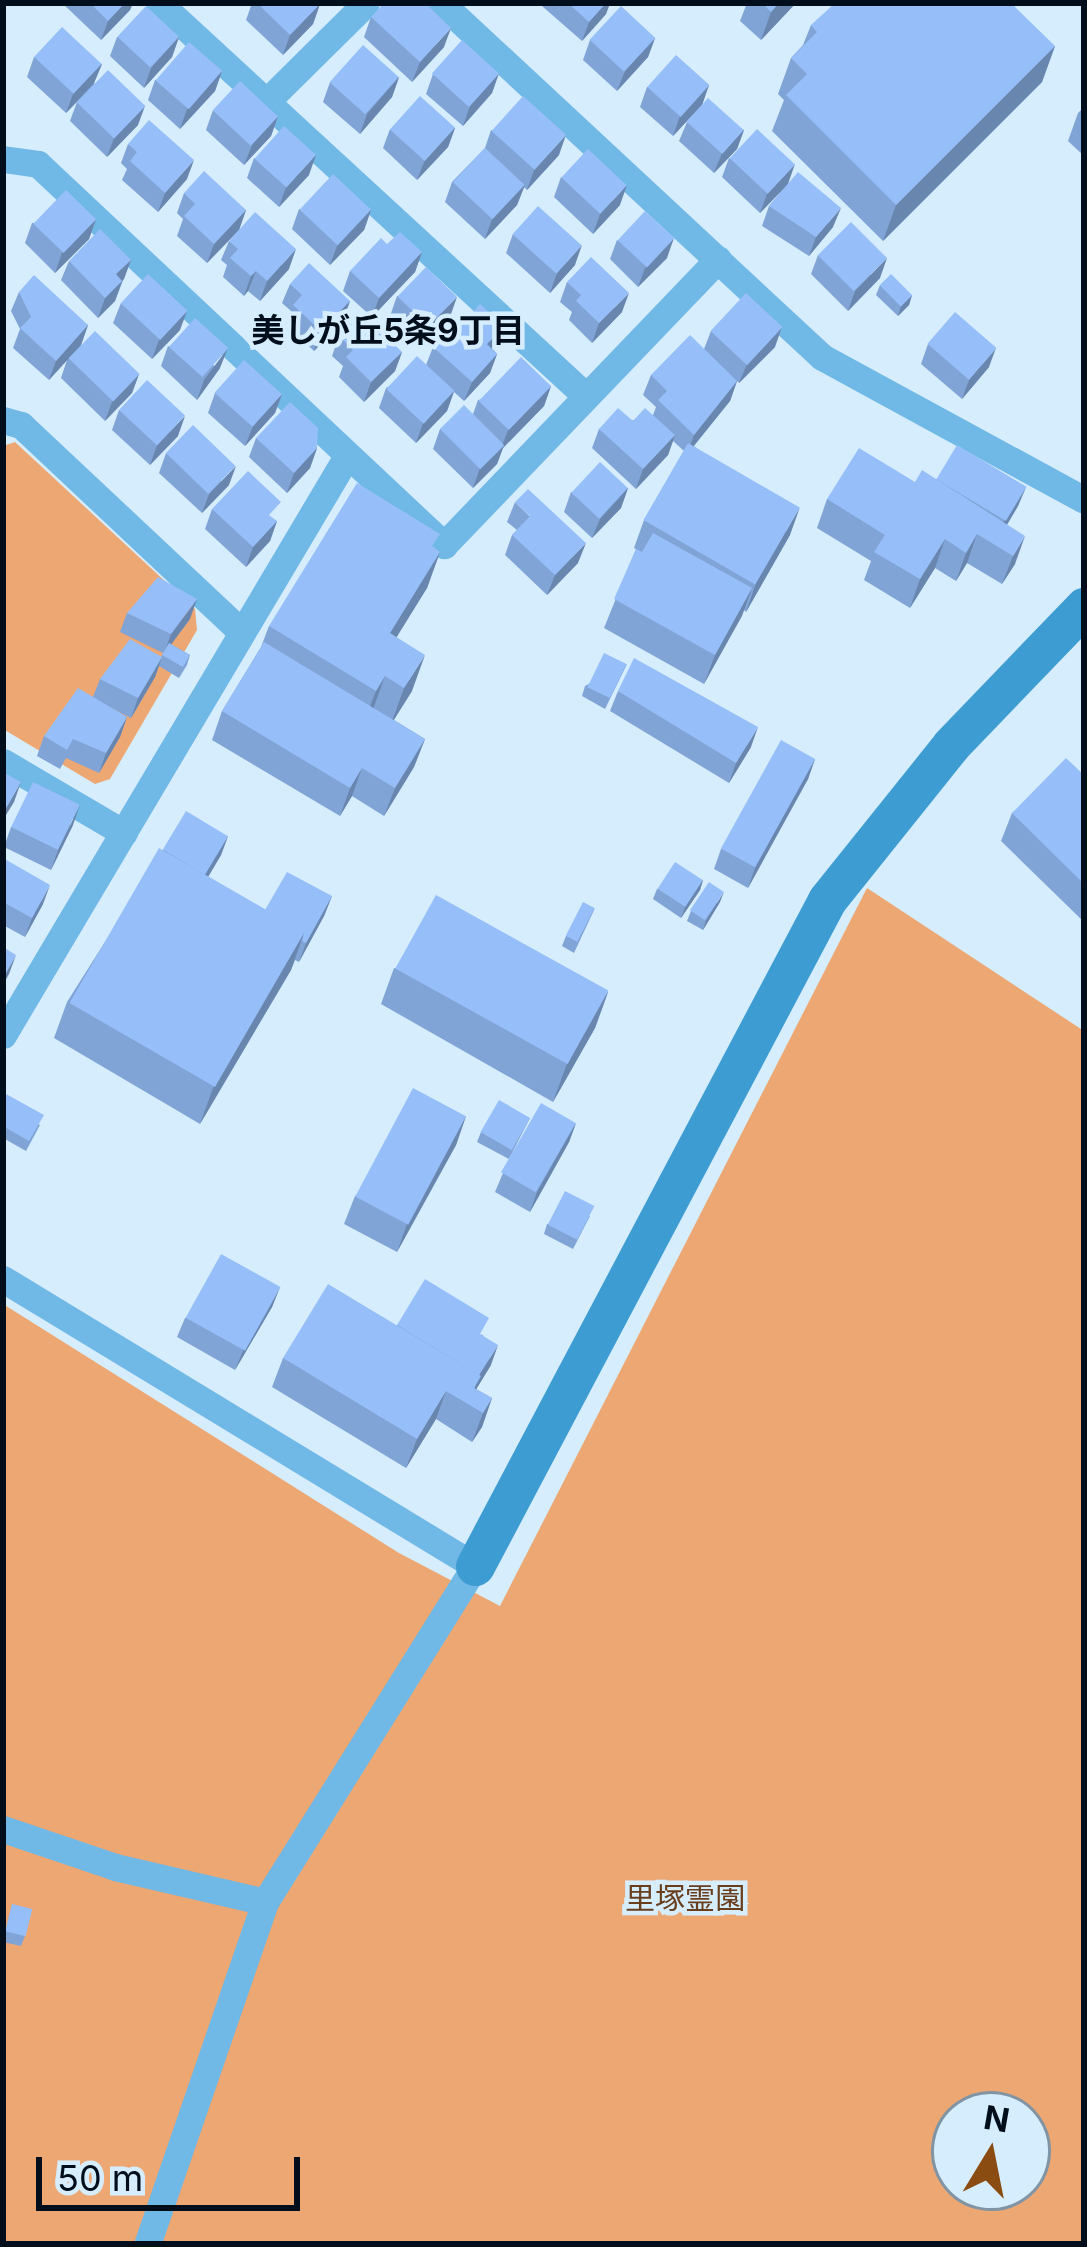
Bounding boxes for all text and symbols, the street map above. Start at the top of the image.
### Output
district label: 美しが丘5条9丁目 [251,311,525,351]
park label: 里塚霊園 [625,1880,745,1916]
north arrow [931,2091,1051,2211]
text: N [981,2097,1013,2140]
scale bar [42,2133,306,2207]
text: 50 m [57,2156,143,2200]

